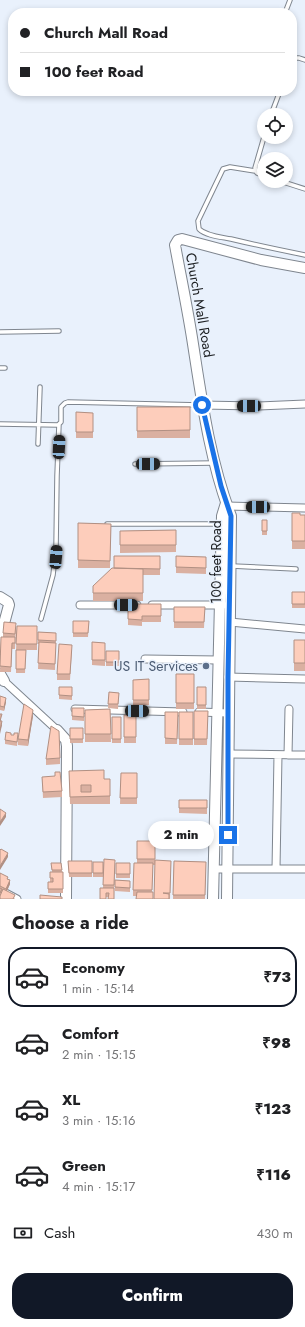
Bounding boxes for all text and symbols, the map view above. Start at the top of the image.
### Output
text: Church Mall Road [44,22,168,44]
text: 100 feet Road [44,61,144,83]
map controls [257,108,293,188]
button: locate [257,108,293,144]
button: layers [257,152,293,188]
street label: Church Mall Road [181,251,219,359]
route start [193,396,211,414]
car [237,400,261,412]
car [52,435,66,459]
car [136,458,160,470]
car [246,501,270,513]
street label: 100 feet Road [206,520,226,604]
car [49,545,63,569]
car [114,599,138,611]
place label: US IT Services [114,656,198,676]
marker: US IT Services [201,661,211,671]
car [125,705,149,717]
callout: 2 min [148,821,214,849]
text: 2 min [164,825,198,844]
route end [219,826,237,844]
text: Choose a ride [12,910,129,936]
text: Economy [62,957,125,979]
icon: car [14,959,50,995]
text: ₹73 [263,966,291,988]
text: 1 min · 15:14 [62,979,134,998]
text: Comfort [62,1023,119,1045]
icon: car [14,1025,50,1061]
text: ₹98 [262,1032,291,1054]
text: 2 min · 15:15 [62,1045,136,1064]
text: XL [62,1089,80,1111]
icon: car [14,1091,50,1127]
text: ₹123 [255,1098,291,1120]
text: 3 min · 15:16 [62,1111,135,1130]
text: Green [62,1155,106,1177]
icon: car [14,1157,50,1193]
text: ₹116 [256,1164,291,1186]
text: 4 min · 15:17 [62,1177,135,1196]
icon: cash [12,1222,34,1244]
text: Cash [44,1222,75,1244]
text: 430 m [256,1224,293,1243]
button: Confirm [12,1273,293,1319]

